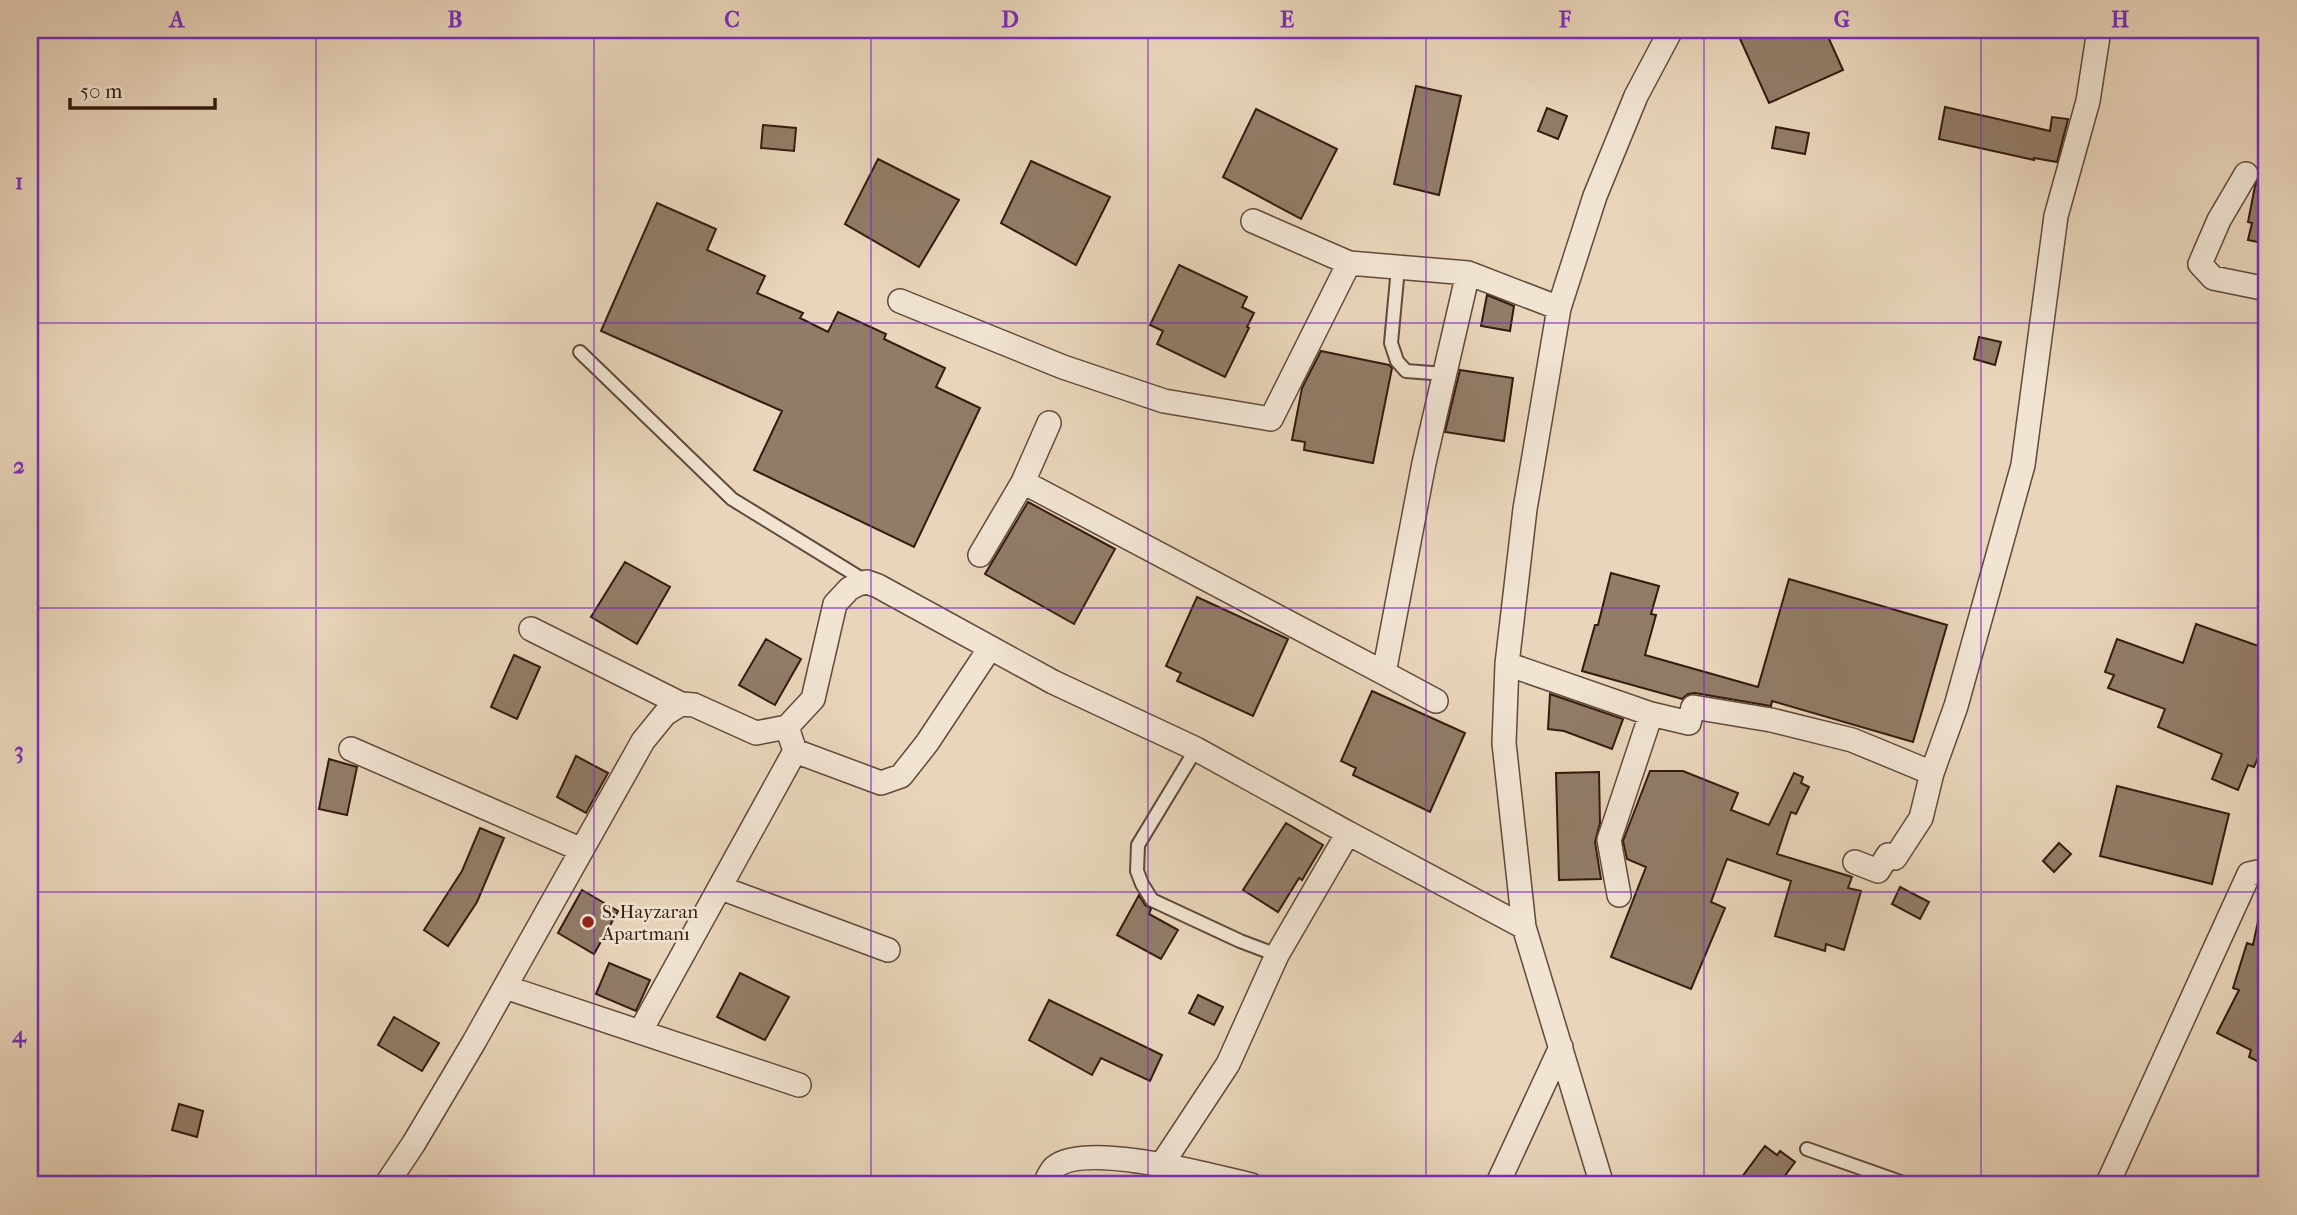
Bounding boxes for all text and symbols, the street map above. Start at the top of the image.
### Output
text: A [168,6,186,33]
text: B [448,6,463,33]
text: C [724,6,740,33]
text: D [1001,6,1019,33]
text: E [1280,6,1294,33]
text: F [1558,6,1572,33]
text: G [1834,6,1850,33]
text: H [2111,6,2129,33]
scale bar [70,66,215,110]
text: 50 m [80,79,123,103]
text: 1 [15,168,23,195]
text: 2 [13,452,25,479]
text: 3 [14,737,24,764]
place label: S. Hayzaran Apartmanı [601,901,698,945]
marker: S. Hayzaran Apartmanı [580,914,596,930]
text: 4 [11,1021,27,1048]

